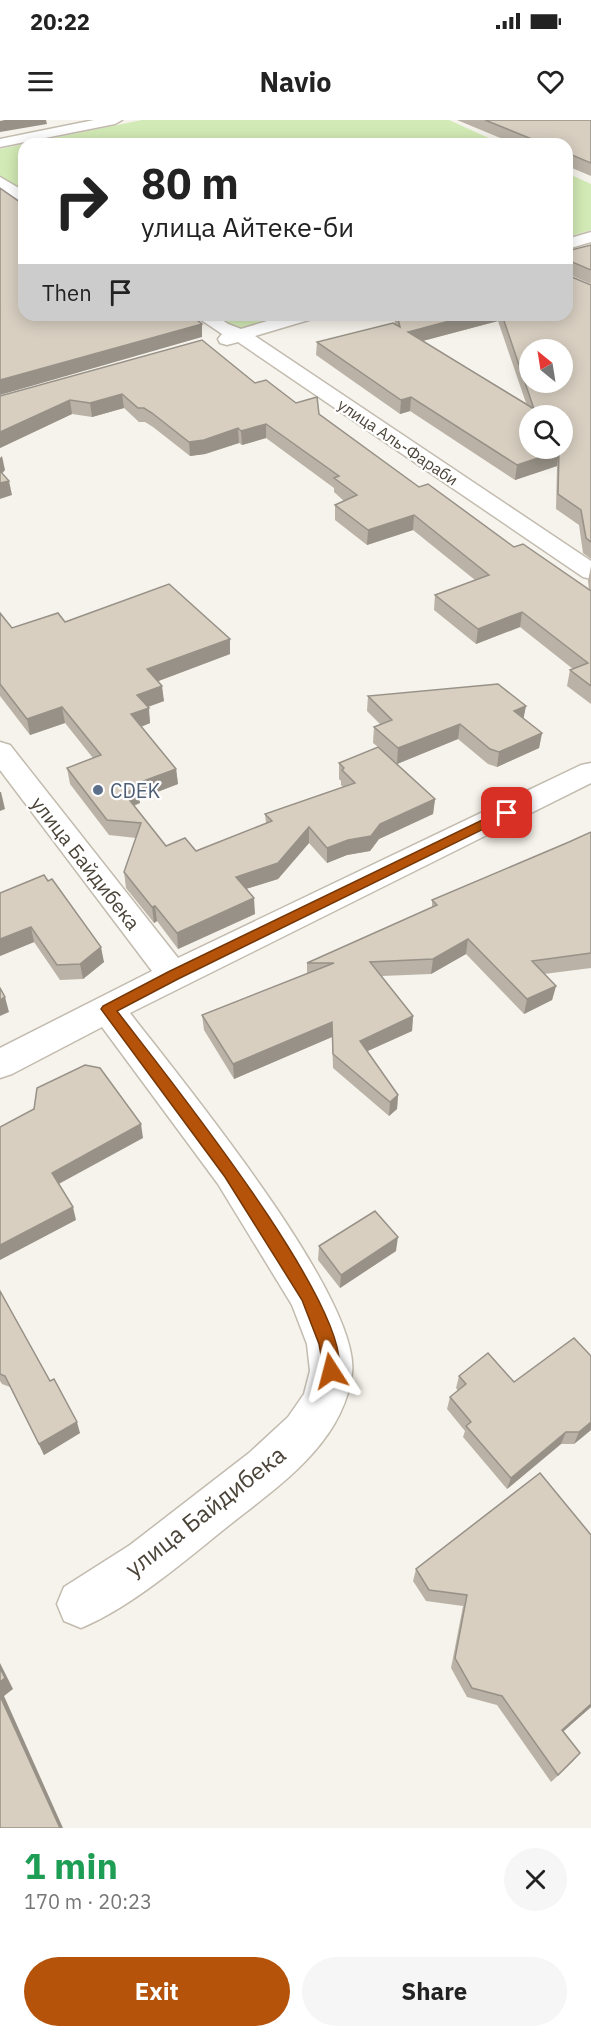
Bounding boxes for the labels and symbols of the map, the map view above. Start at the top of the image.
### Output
north arrow [519,339,573,393]
street label: улица Аль-Фараби [334,394,462,490]
place label: CDEK [110,777,160,804]
marker: CDEK [91,783,105,797]
pin [481,787,532,838]
street label: улица Байдибека [25,791,147,936]
position arrow [299,1339,363,1403]
street label: улица Байдибека [118,1438,292,1584]

